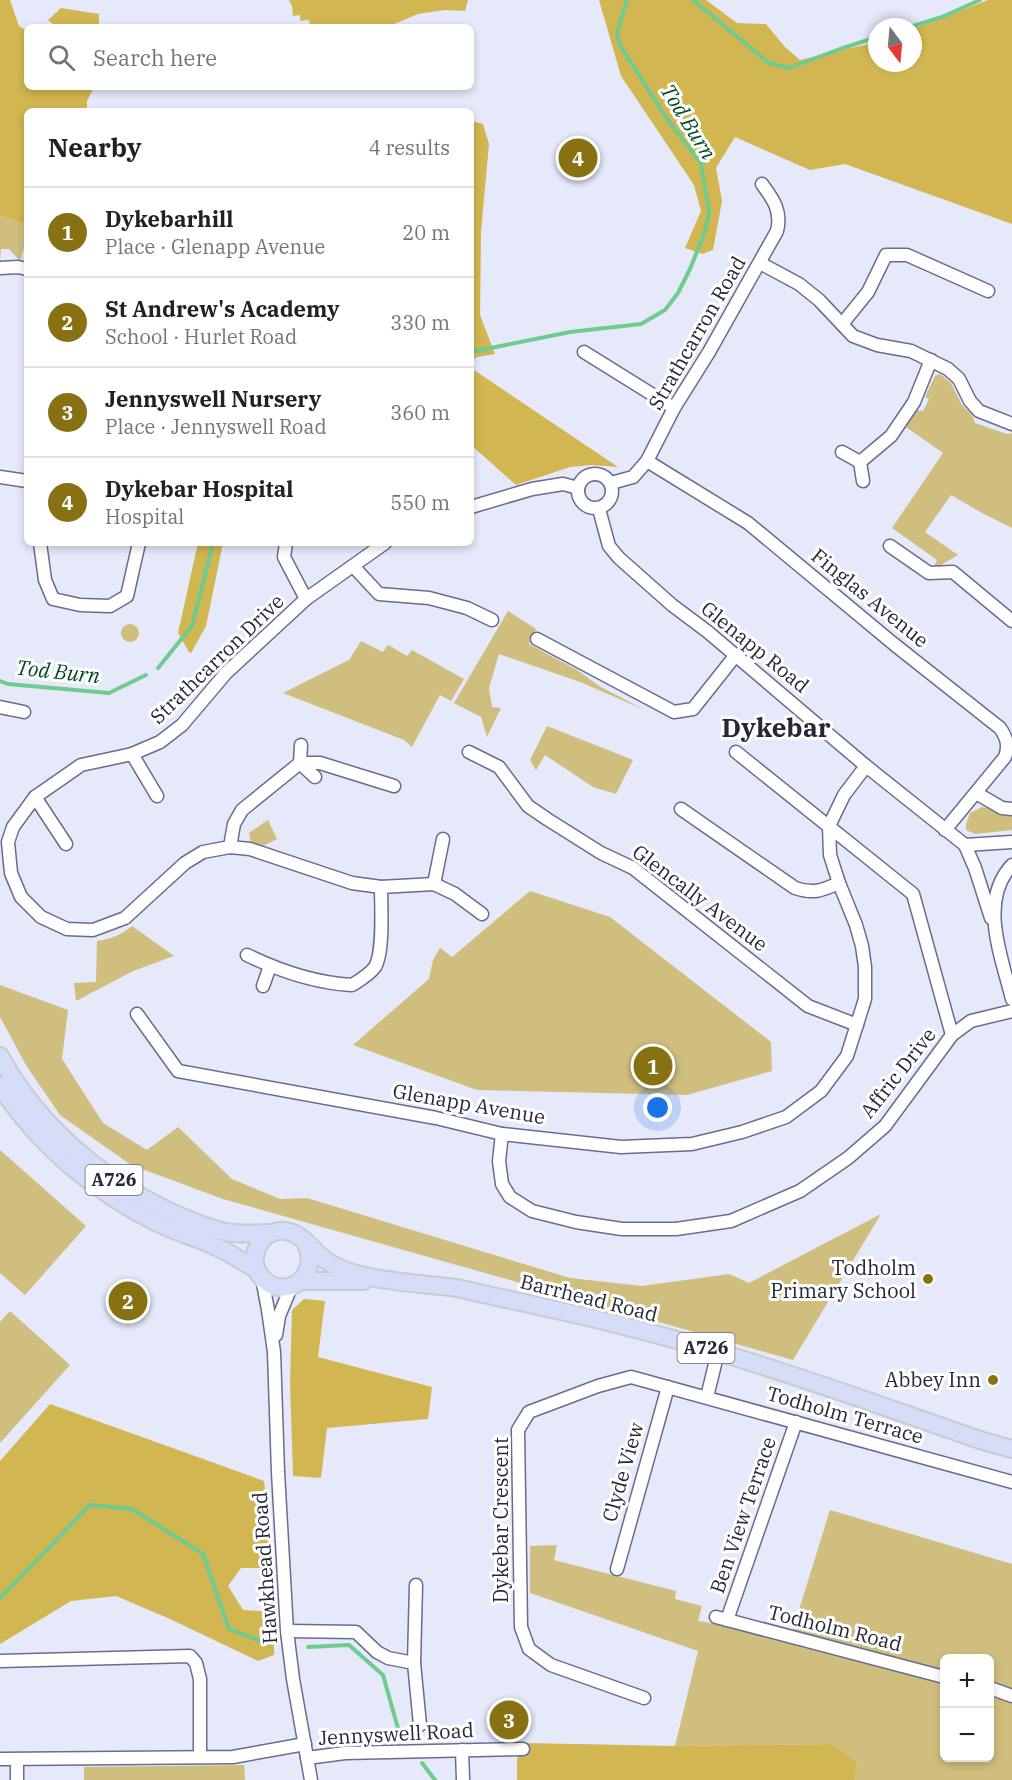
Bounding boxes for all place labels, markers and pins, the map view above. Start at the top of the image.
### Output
pin: 4 [558,136,598,180]
pin: 1 [634,1044,672,1088]
place label: Todholm Primary School [770,1254,916,1304]
marker: Todholm Primary School [921,1272,935,1286]
pin: 2 [108,1278,148,1324]
place label: Abbey Inn [885,1366,981,1393]
marker: Abbey Inn [986,1373,1000,1387]
pin: 3 [490,1698,528,1742]

